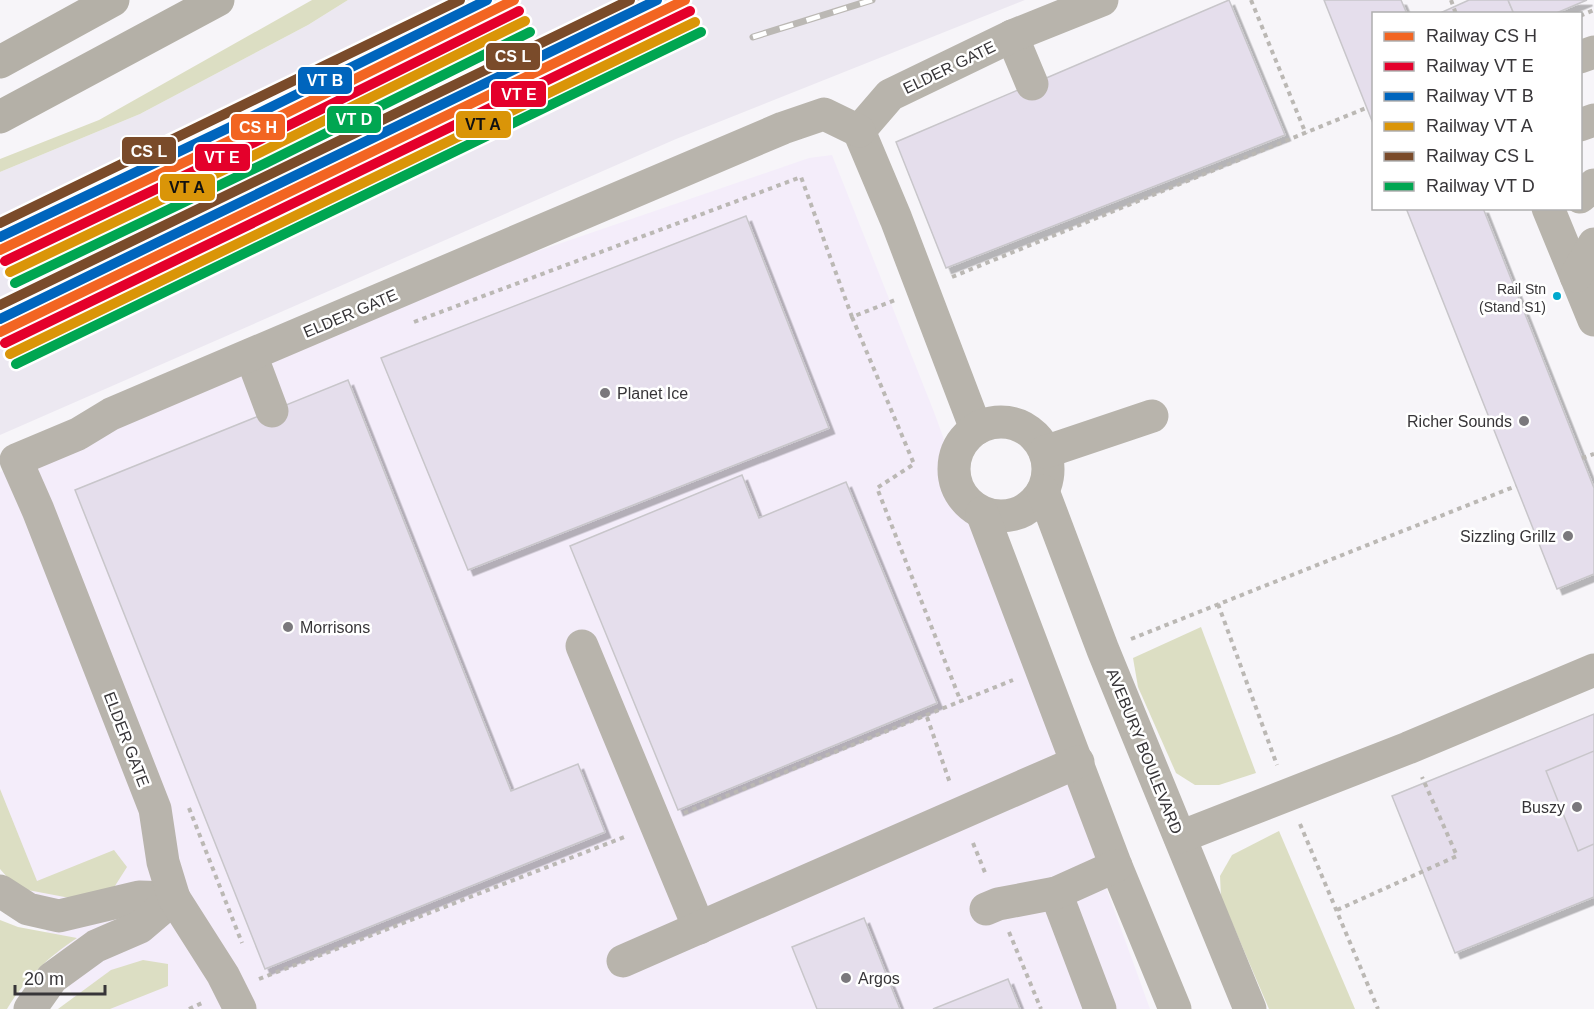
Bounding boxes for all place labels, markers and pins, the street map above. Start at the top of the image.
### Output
place label: Rail Stn (Stand S1) [1479,281,1546,315]
marker: Rail Stn (Stand S1) [1551,290,1563,302]
place label: Planet Ice [617,385,688,402]
marker: Planet Ice [598,386,612,400]
place label: Richer Sounds [1407,413,1512,430]
marker: Richer Sounds [1517,414,1531,428]
place label: Sizzling Grillz [1460,528,1556,545]
marker: Sizzling Grillz [1561,529,1575,543]
place label: Morrisons [300,619,370,636]
marker: Morrisons [281,620,295,634]
place label: Buszy [1521,799,1565,816]
marker: Buszy [1570,800,1584,814]
place label: Argos [858,970,900,987]
marker: Argos [839,971,853,985]

